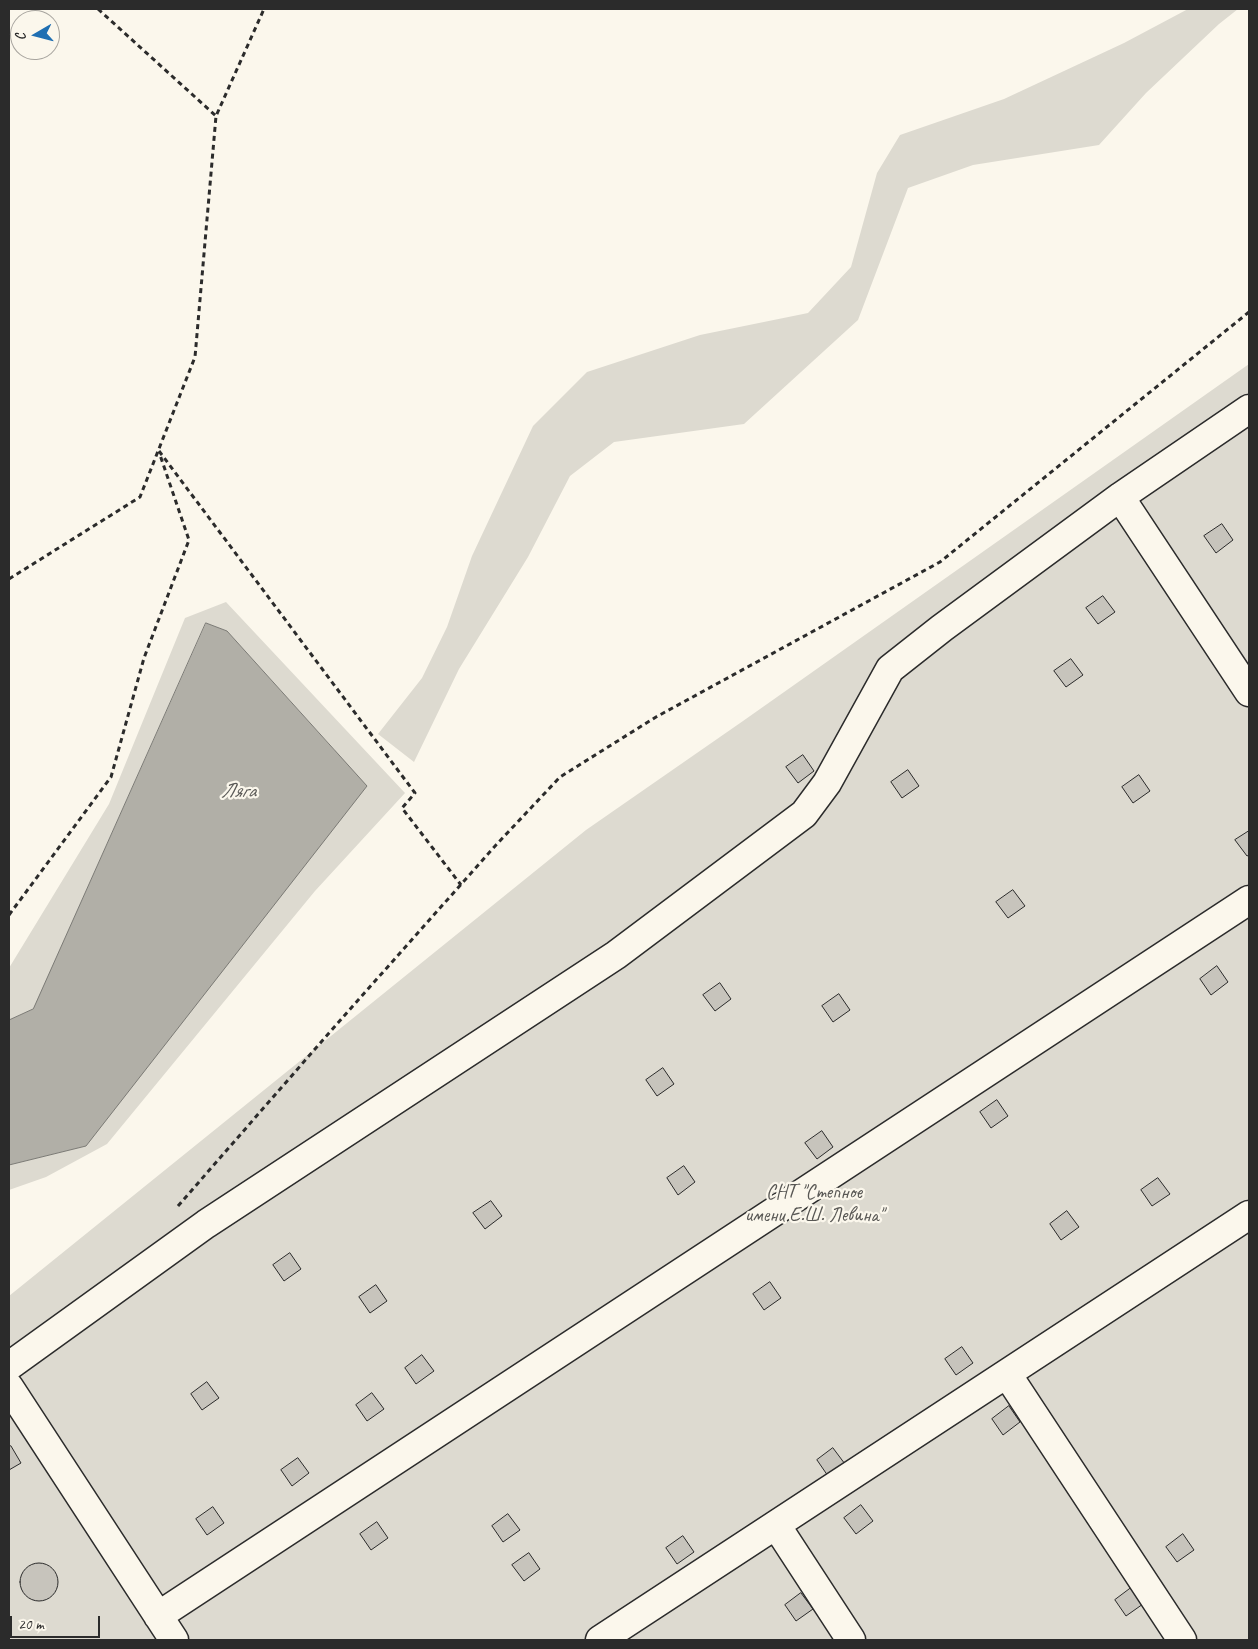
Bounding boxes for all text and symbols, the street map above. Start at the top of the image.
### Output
north arrow [10,10,60,60]
text: С [12,32,30,42]
water label: Ляга [221,778,255,804]
park label: СНТ "Степное имени Е.Ш. Левина" [745,1181,883,1228]
scale bar [12,1606,102,1638]
text: 20 m [18,1615,44,1634]

